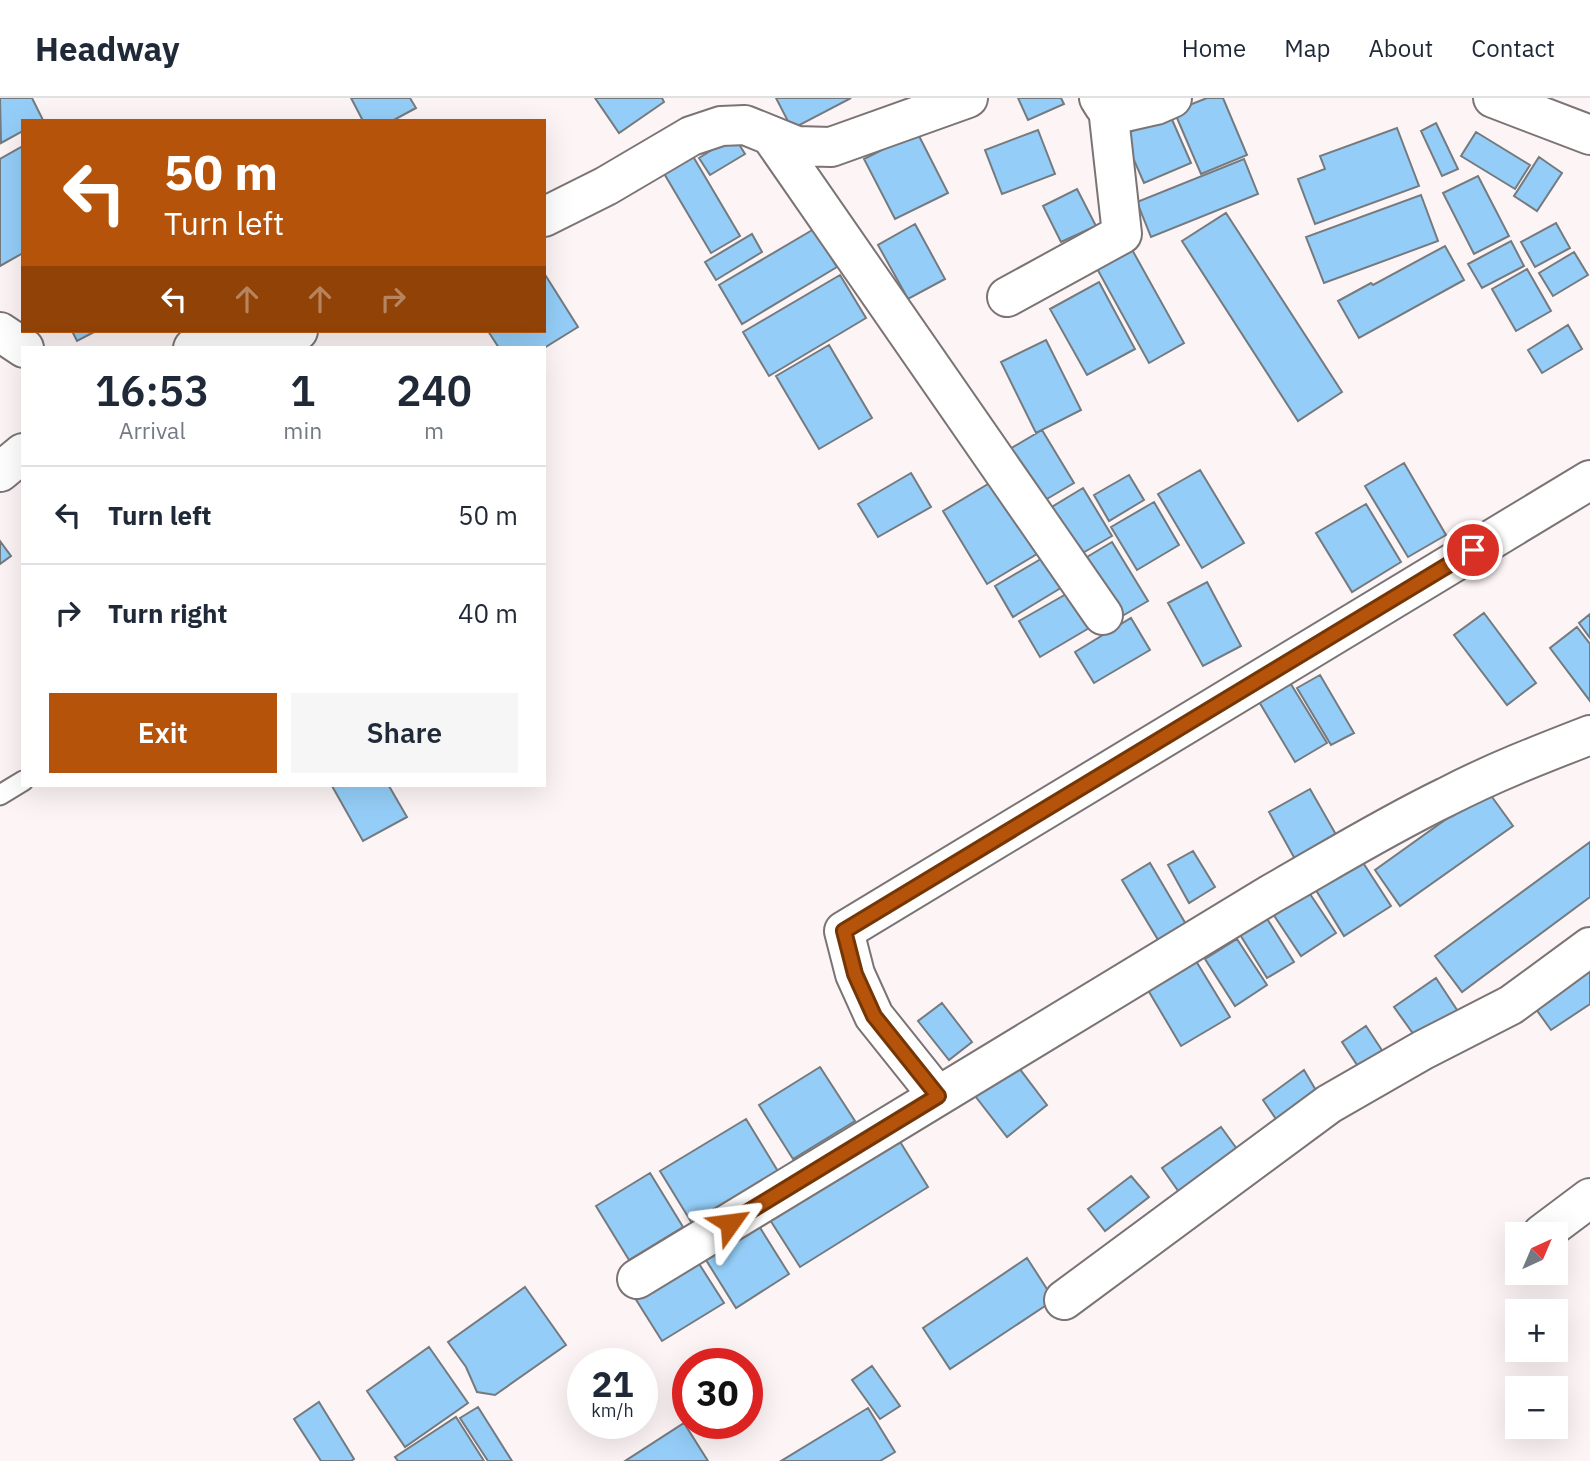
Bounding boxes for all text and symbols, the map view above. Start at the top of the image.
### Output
text: Headway [35,27,180,70]
text: Home [1182,32,1246,64]
text: Map [1284,32,1330,64]
text: About [1368,32,1433,64]
text: Contact [1471,32,1555,64]
text: 50 m [164,140,278,203]
icon: left [49,147,140,238]
text: Turn left [164,202,284,244]
icon: left [155,280,193,318]
icon: ahead [228,280,266,318]
icon: ahead [301,280,339,318]
icon: right [374,280,412,318]
text: 16:53 [95,363,209,418]
text: 1 [290,363,315,418]
text: 240 [396,363,472,418]
text: Arrival [119,415,186,445]
text: min [283,415,322,445]
text: m [424,415,444,445]
icon: left [49,496,87,534]
text: Turn left [108,498,211,532]
text: 50 m [458,498,518,532]
pin [1443,520,1503,580]
icon: arrive [1454,531,1492,569]
icon: right [49,594,87,632]
text: Turn right [108,596,227,630]
text: 40 m [458,596,518,630]
button: Exit [49,693,277,773]
button: Share [291,693,518,773]
position arrow [693,1186,767,1260]
north arrow [1505,1222,1568,1284]
map controls [1505,1222,1568,1439]
button: + [1505,1299,1568,1362]
speed limit sign: 30 [672,1348,763,1439]
text: 21 [591,1361,634,1407]
button: − [1505,1376,1568,1439]
text: km/h [591,1399,634,1422]

